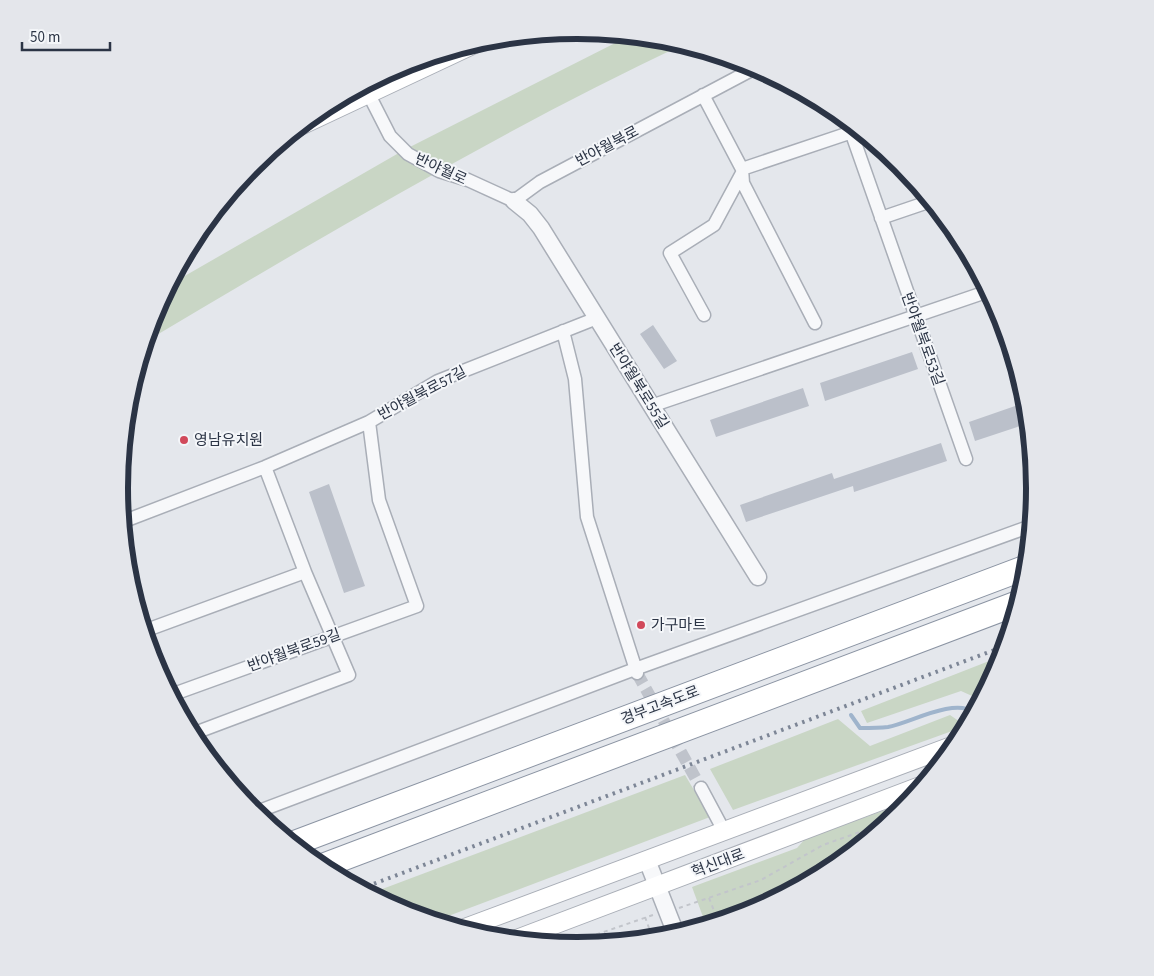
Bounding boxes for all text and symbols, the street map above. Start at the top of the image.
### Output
scale bar [22,20,110,52]
text: 50 m [30,27,60,48]
street label: 반야월북로 [572,121,643,172]
street label: 반야월로 [411,149,470,190]
street label: 반야월북로53길 [896,290,949,389]
street label: 반야월북로55길 [604,339,673,433]
street label: 반야월북로57길 [374,361,470,426]
place label: 영남유치원 [194,430,263,451]
marker: 영남유치원 [178,434,190,446]
place label: 가구마트 [651,615,706,636]
marker: 가구마트 [635,619,647,631]
street label: 반야월북로59길 [245,624,344,677]
street label: 경부고속도로 [618,681,703,730]
street label: 혁신대로 [689,844,748,883]

